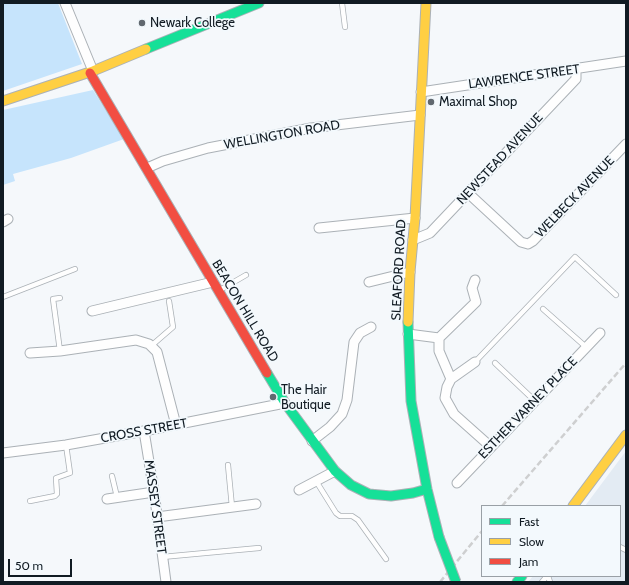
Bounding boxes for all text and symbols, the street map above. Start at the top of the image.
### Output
place label: Newark College [150,15,235,31]
marker: Newark College [137,18,147,28]
street label: LAWRENCE STREET [467,61,581,93]
place label: Maximal Shop [439,94,517,110]
marker: Maximal Shop [426,97,436,107]
street label: NEWSTEAD AVENUE [454,110,546,208]
street label: WELLINGTON ROAD [223,117,341,153]
street label: WELBECK AVENUE [532,153,618,241]
street label: SLEAFORD ROAD [389,219,409,321]
street label: BEACON HILL ROAD [208,257,282,365]
street label: ESTHER VARNEY PLACE [475,354,581,462]
place label: The Hair Boutique [281,382,331,413]
marker: The Hair Boutique [268,392,278,402]
street label: CROSS STREET [99,416,189,446]
street label: MASSEY STREET [141,459,169,555]
legend [481,505,621,577]
text: Fast [519,514,539,529]
text: Slow [519,534,544,549]
scale bar [10,551,74,577]
text: Jam [519,554,538,569]
text: 50 m [15,558,43,573]

